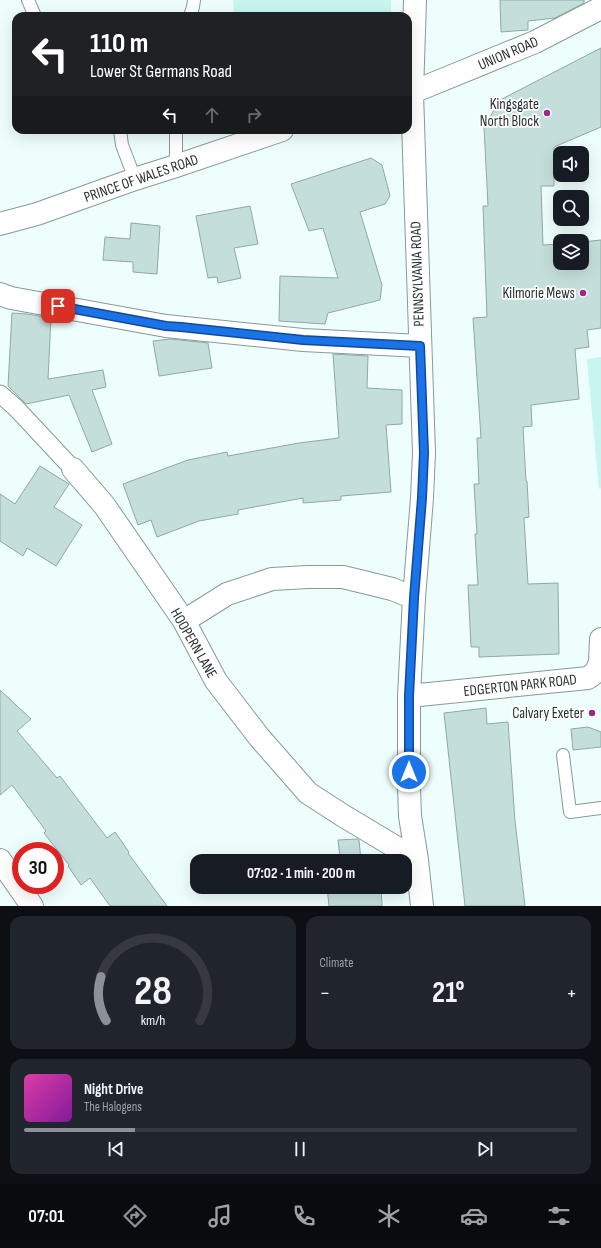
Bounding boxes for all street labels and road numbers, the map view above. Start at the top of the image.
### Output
street label: UNION ROAD [475,32,541,75]
street label: PRINCE OF WALES ROAD [81,150,201,207]
street label: PENNSYLVANIA ROAD [406,221,429,327]
street label: HOOPERN LANE [166,605,221,682]
street label: EDGERTON PARK ROAD [463,670,578,701]

